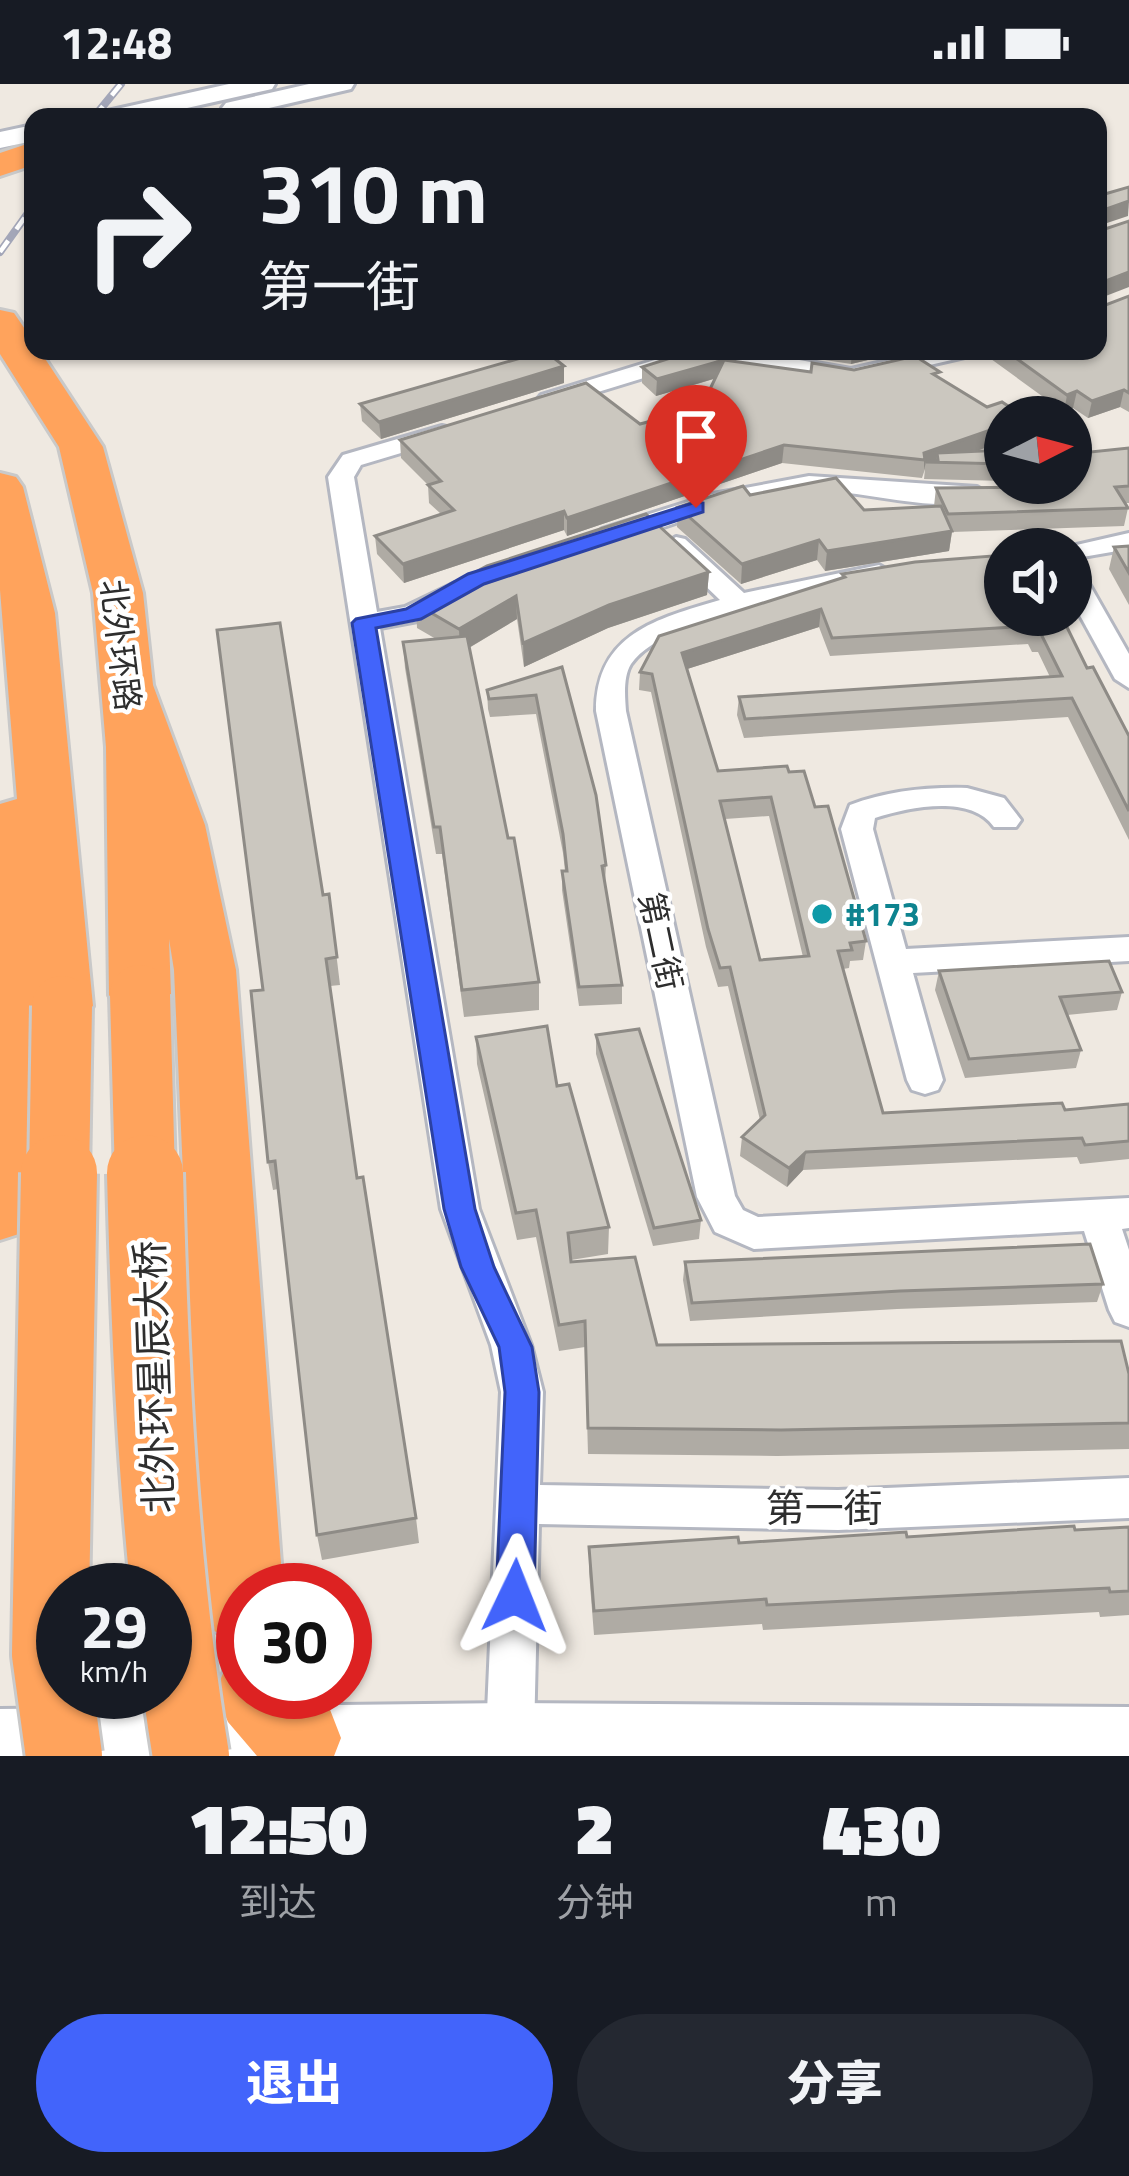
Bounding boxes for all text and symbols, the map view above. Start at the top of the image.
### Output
text: 12:48 [60,8,172,76]
text: 310 m [258,128,488,256]
icon: right [60,156,216,312]
text: 第一街 [258,245,420,327]
pin [645,385,747,508]
north arrow [984,396,1092,504]
map controls [984,396,1092,636]
icon: arrive [663,403,729,469]
button: sound [984,528,1092,636]
street label: 北外环路 [88,576,154,714]
street label: 第二街 [626,887,696,995]
place label: #173 [846,889,920,939]
marker: #173 [809,901,835,927]
street label: 北外环星辰大桥 [119,1240,188,1514]
street label: 第一街 [765,1478,883,1537]
position arrow [452,1533,578,1659]
speed limit sign: 30 [216,1563,372,1719]
text: 29 [80,1580,148,1671]
text: km/h [80,1648,148,1694]
text: 12:50 [188,1772,367,1882]
text: 2 [575,1772,614,1882]
text: 430 [822,1773,941,1883]
text: 到达 [239,1872,317,1931]
text: 分钟 [556,1872,634,1931]
text: m [865,1872,898,1931]
button: 退出 [36,2014,553,2152]
button: 分享 [577,2014,1093,2152]

